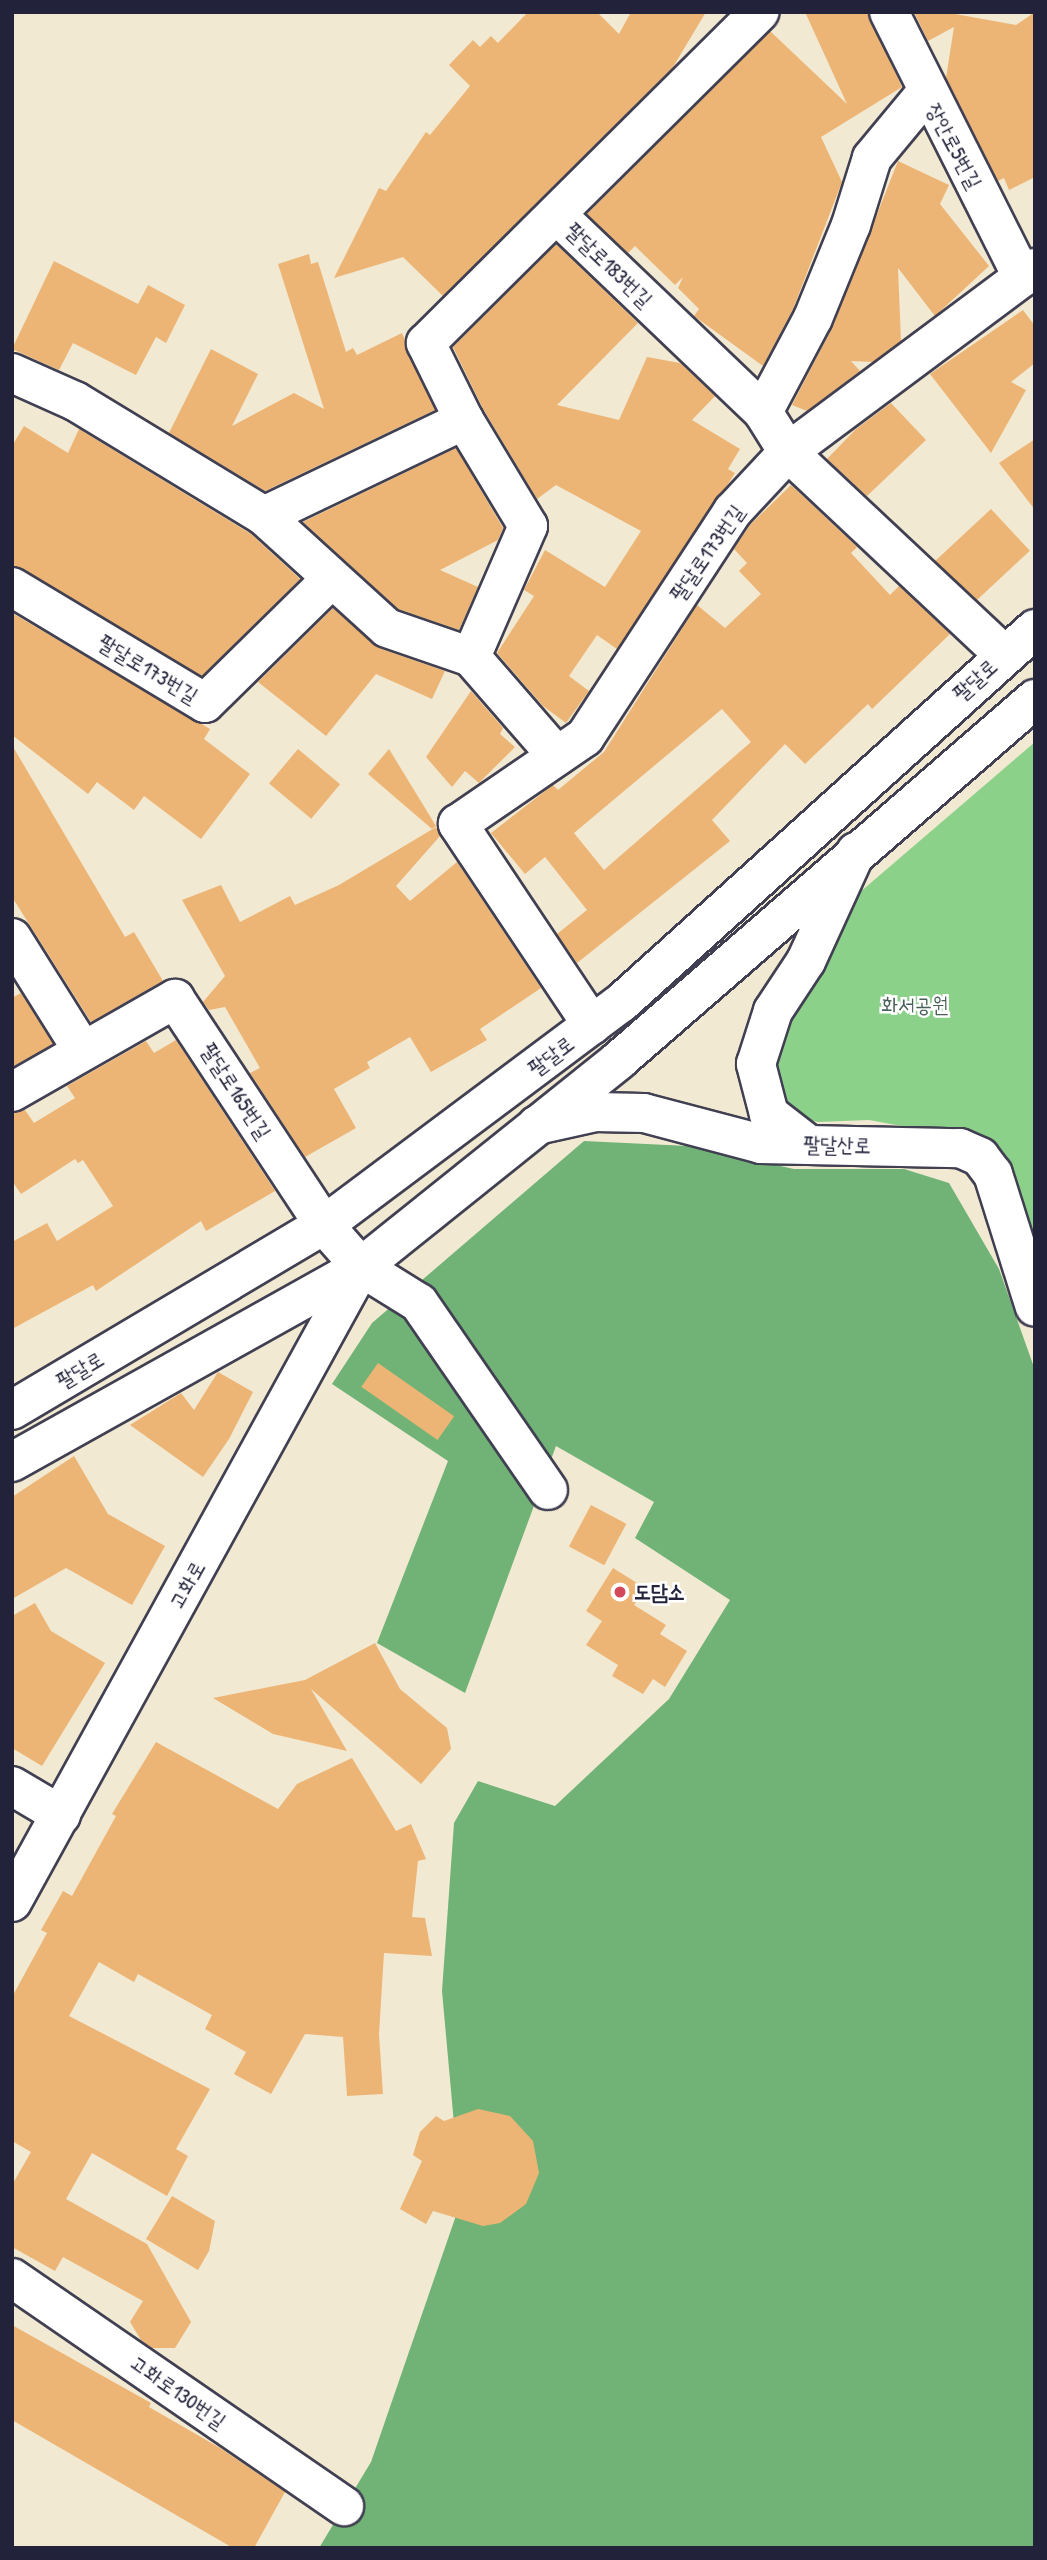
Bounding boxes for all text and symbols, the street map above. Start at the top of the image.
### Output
street label: 장안로5번길 [921,99,987,193]
street label: 팔달로183번길 [560,218,658,312]
street label: 팔달로173번길 [665,500,749,606]
street label: 팔달로173번길 [94,629,202,709]
street label: 팔달로 [948,654,1002,706]
park label: 화서공원 [881,992,949,1018]
street label: 팔달로 [523,1031,579,1081]
street label: 팔달로165번길 [196,1038,276,1144]
street label: 팔달산로 [803,1132,871,1158]
street label: 팔달로 [52,1346,108,1394]
street label: 고화로 [164,1557,210,1613]
place label: 도담소 [634,1579,685,1605]
marker: 도담소 [612,1584,628,1600]
street label: 고화로130번길 [125,2350,231,2434]

